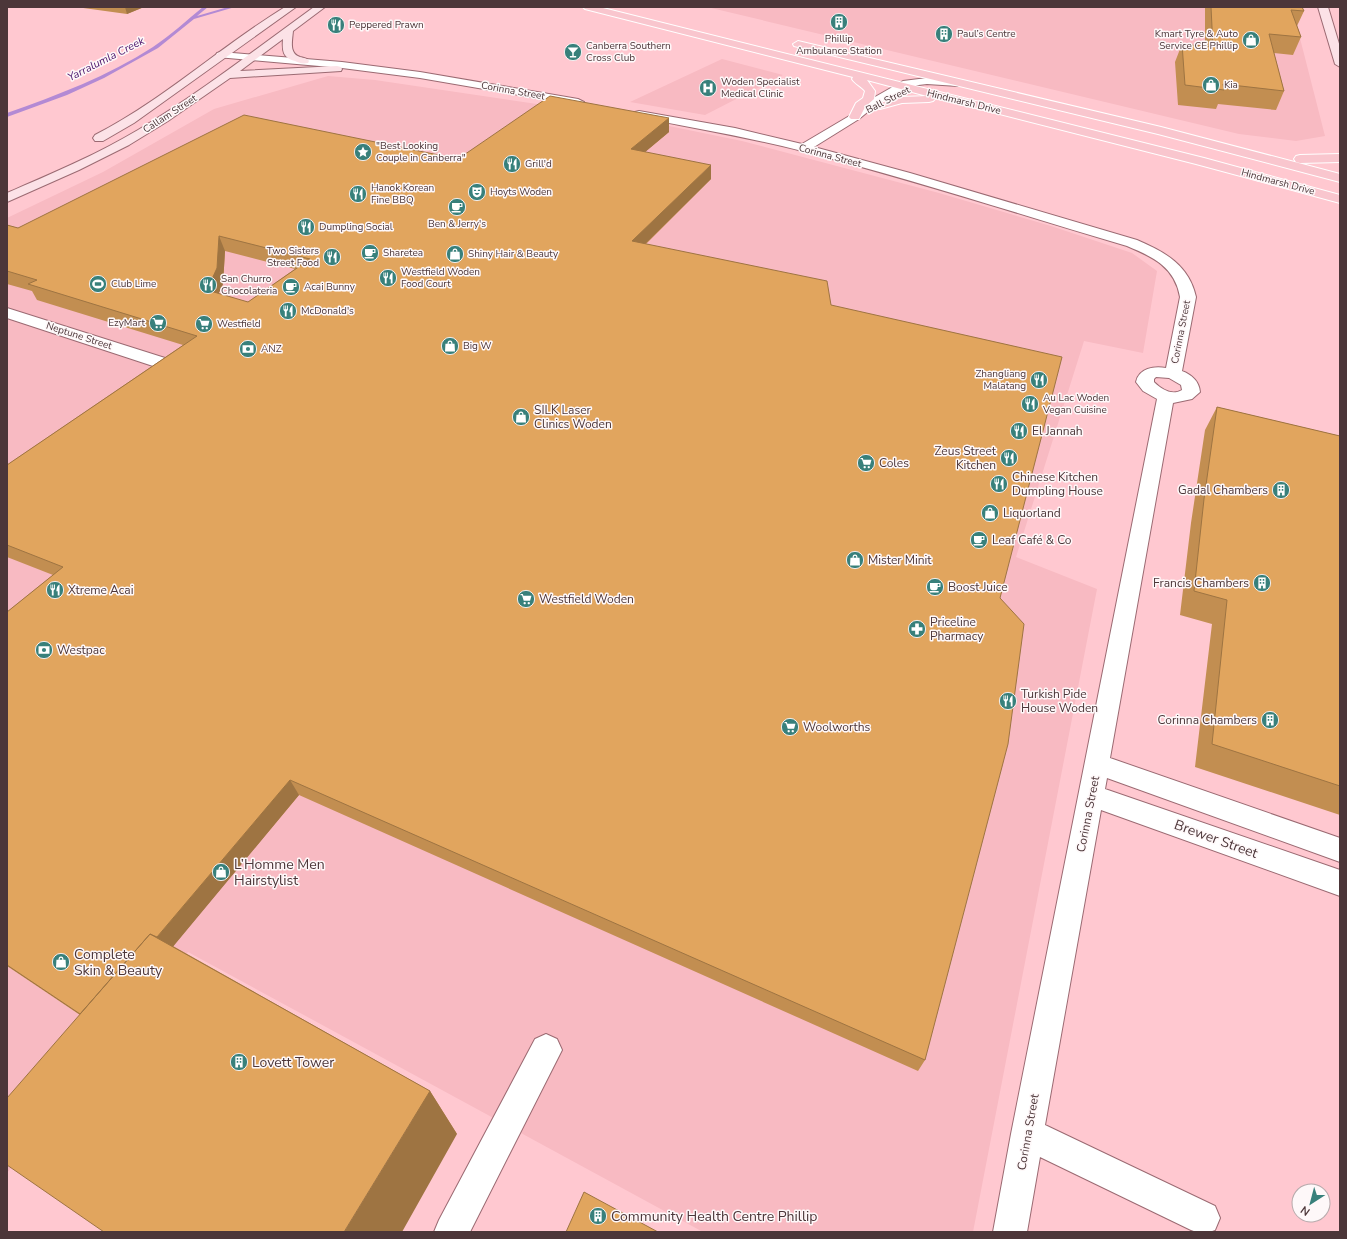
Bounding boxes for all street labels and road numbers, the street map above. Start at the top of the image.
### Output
street label: Corinna Street [480,79,546,104]
street label: Ball Street [864,83,913,117]
street label: Hindmarsh Drive [926,86,1002,118]
street label: Callam Street [140,91,200,137]
street label: Corinna Street [797,141,863,171]
street label: Hindmarsh Drive [1240,165,1316,199]
street label: Corinna Street [1168,299,1194,365]
street label: Neptune Street [44,319,114,353]
street label: Corinna Street [1073,774,1103,853]
street label: Brewer Street [1172,815,1261,863]
street label: Corinna Street [1013,1092,1043,1171]

